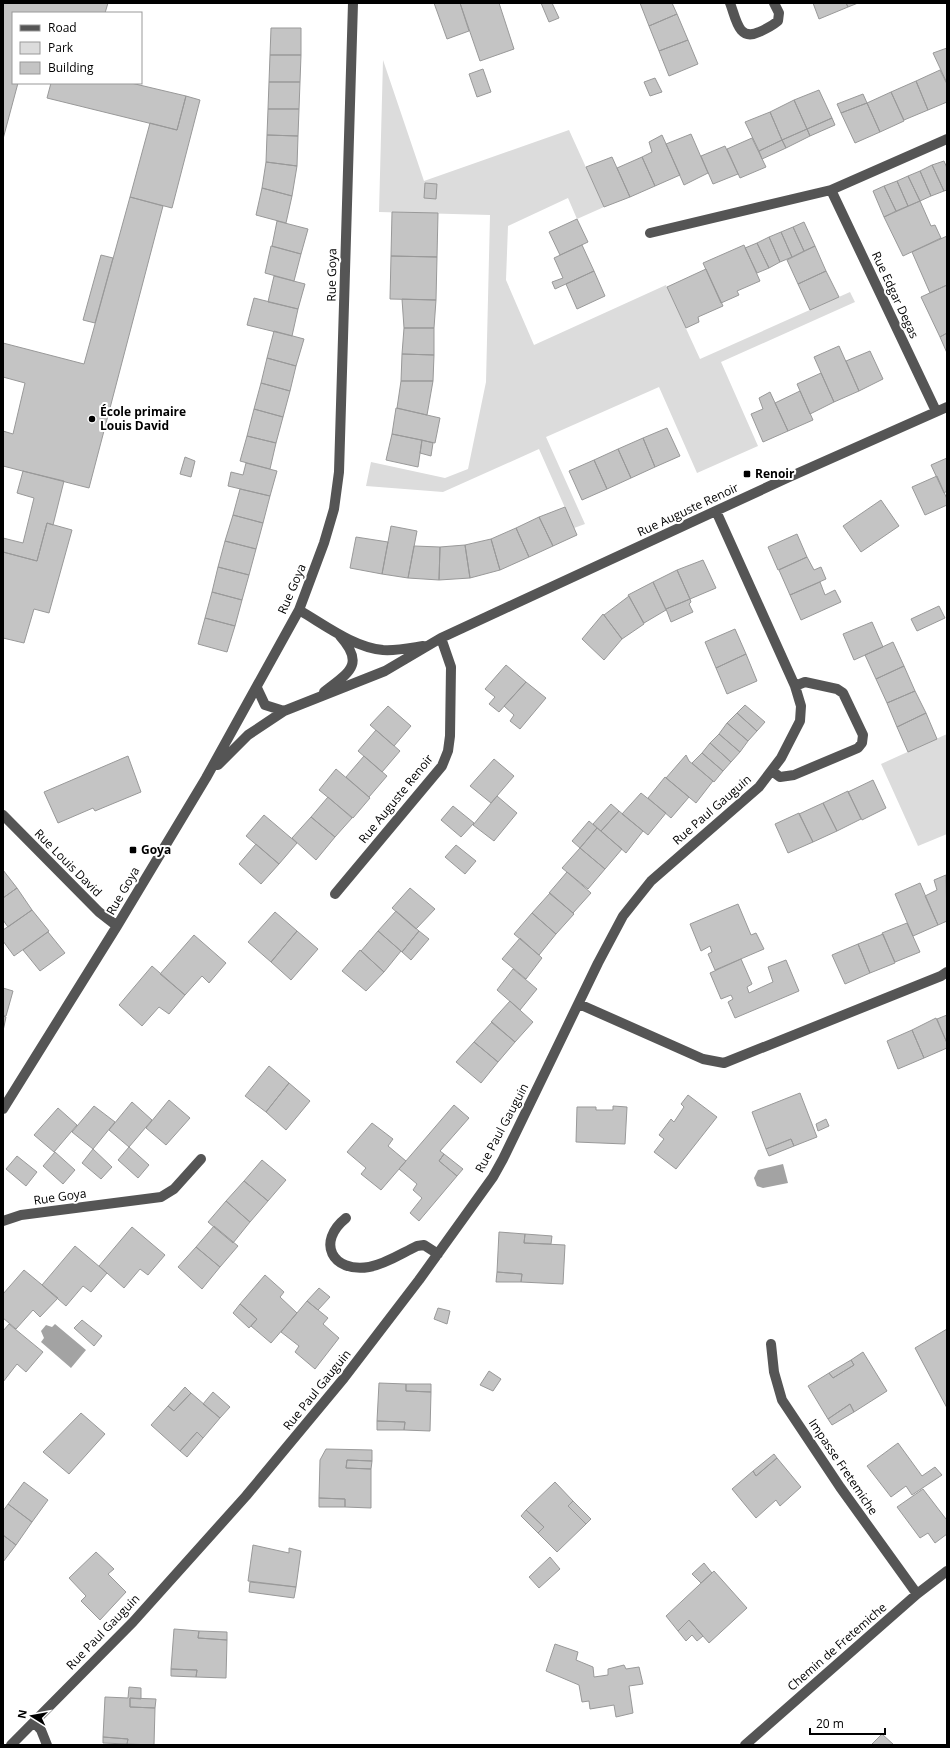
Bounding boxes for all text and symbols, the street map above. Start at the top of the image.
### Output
legend [12,12,142,84]
text: Road [48,19,77,36]
text: Park [48,39,74,56]
text: Building [48,59,94,76]
street label: Rue Goya [323,248,340,302]
street label: Rue Edgar Degas [868,249,923,341]
place label: École primaire Louis David [100,403,186,434]
marker: École primaire Louis David [87,414,97,424]
place label: Renoir [755,465,795,482]
marker: Renoir [742,469,752,479]
street label: Rue Auguste Renoir [634,479,741,540]
street label: Rue Goya [273,561,310,617]
street label: Rue Auguste Renoir [354,751,437,847]
street label: Rue Paul Gauguin [669,771,755,849]
street label: Rue Louis David [31,825,106,900]
place label: Goya [141,841,171,858]
marker: Goya [128,845,138,855]
street label: Rue Goya [102,863,143,918]
street label: Rue Paul Gauguin [471,1080,532,1175]
street label: Rue Goya [32,1184,87,1209]
street label: Rue Paul Gauguin [279,1346,354,1434]
street label: Impasse Fretemiche [805,1415,882,1518]
street label: Rue Paul Gauguin [62,1590,143,1673]
street label: Chemin de Fretemiche [783,1599,890,1694]
north arrow [12,1696,52,1736]
text: N [13,1708,30,1720]
scale bar [810,1710,885,1736]
text: 20 m [816,1715,844,1732]

